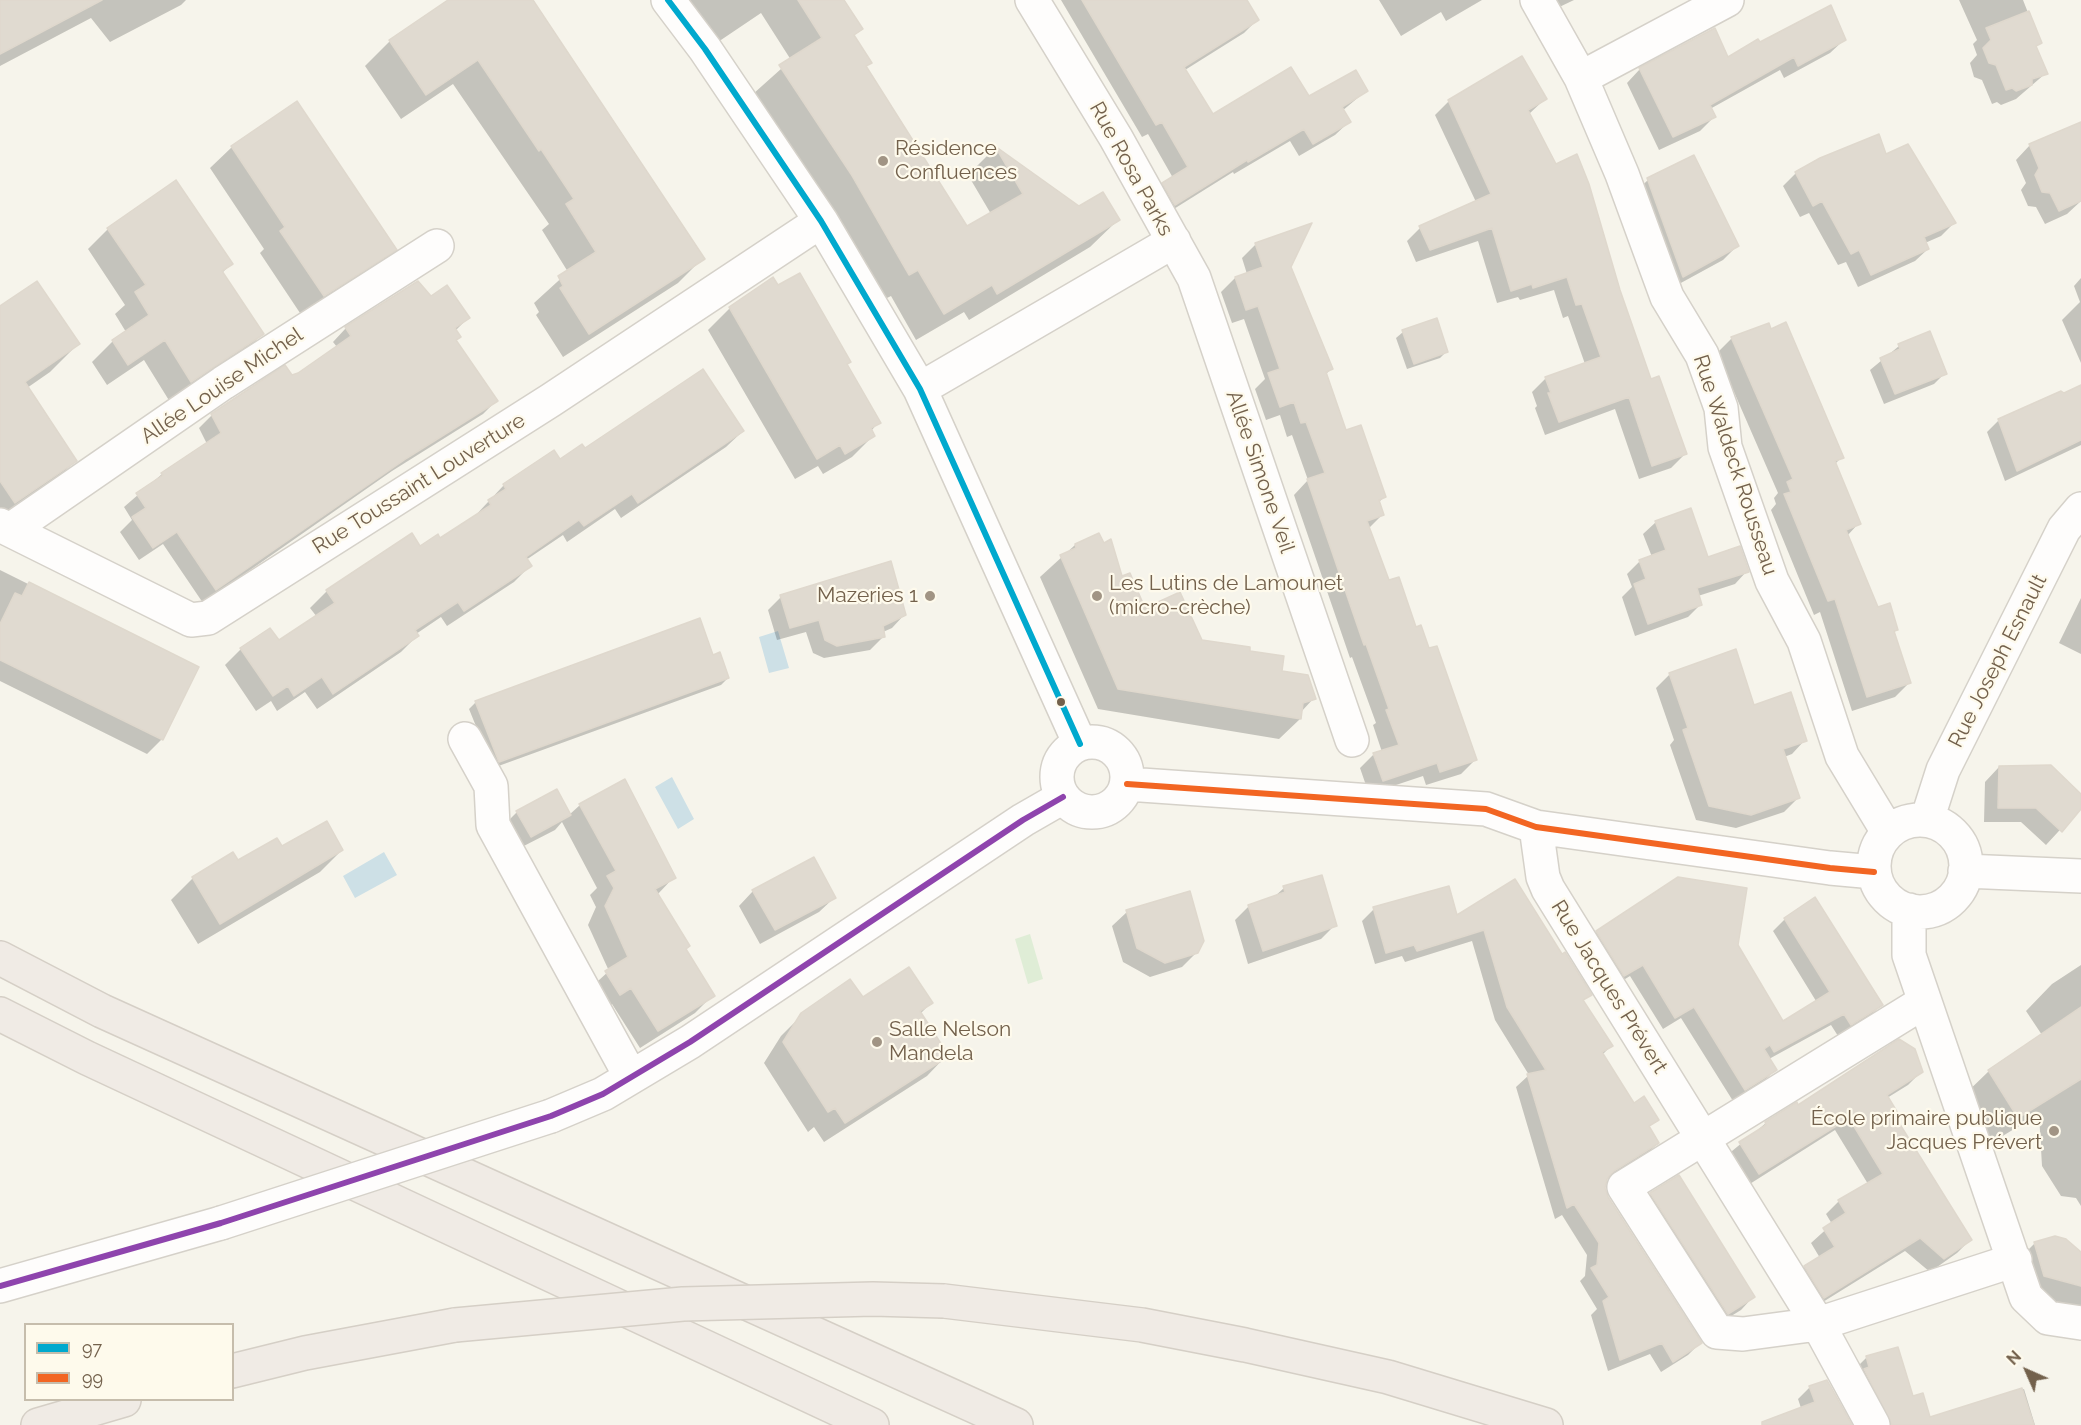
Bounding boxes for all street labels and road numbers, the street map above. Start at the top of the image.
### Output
street label: Rue Rosa Parks [1084,97,1178,241]
street label: Allée Louise Michel [136,322,308,450]
street label: Rue Waldeck Rousseau [1687,352,1783,578]
street label: Allée Simone Veil [1220,387,1300,557]
street label: Rue Toussaint Louverture [308,408,530,560]
street label: Rue Joseph Esnault [1943,570,2053,752]
street label: Rue Jacques Prévert [1545,896,1673,1078]

